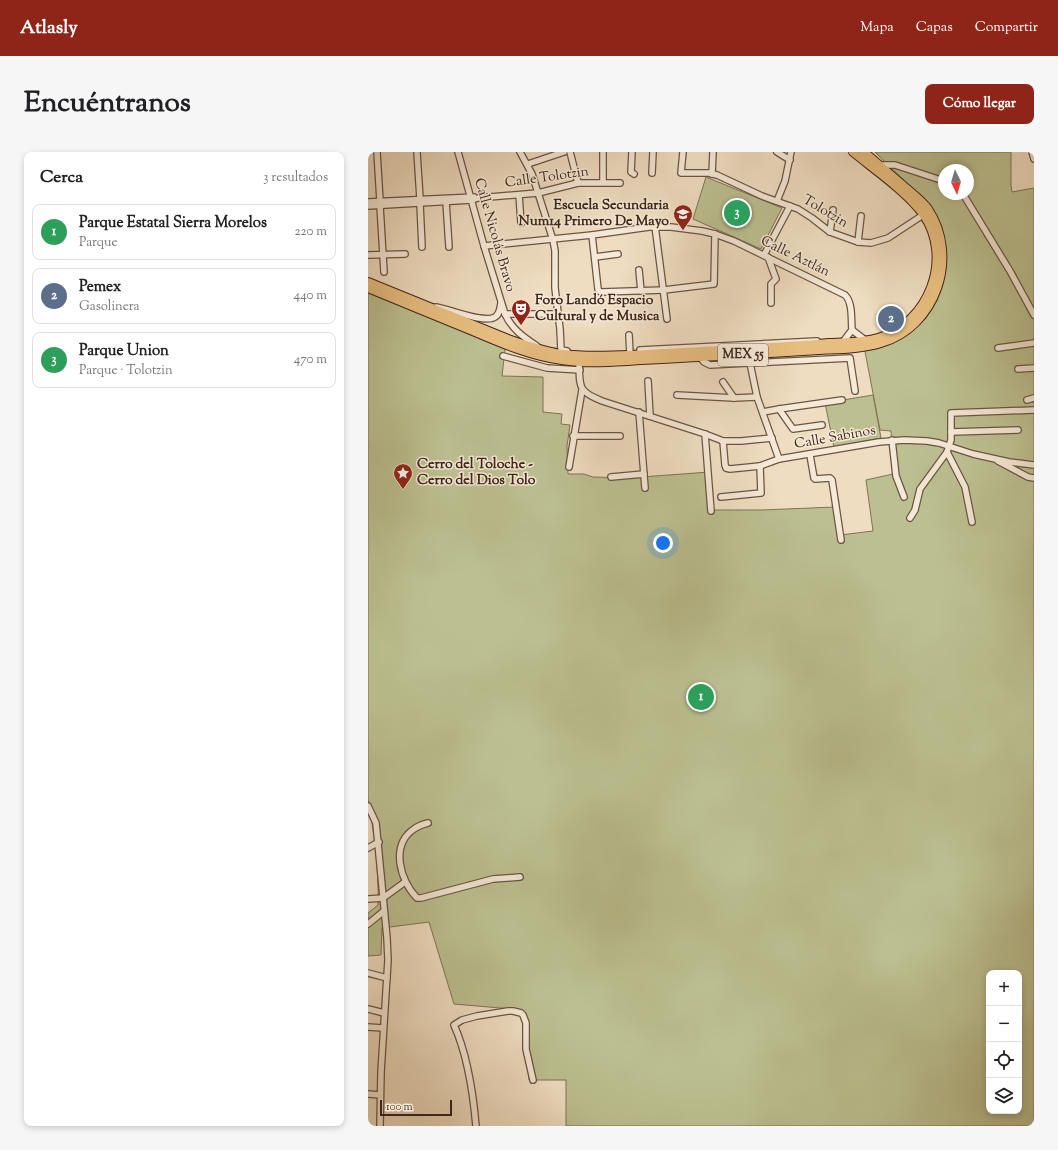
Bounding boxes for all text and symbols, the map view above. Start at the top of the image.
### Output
text: Atlasly [20,15,78,42]
text: Mapa [860,18,894,38]
text: Capas [916,18,953,38]
text: Compartir [975,18,1038,38]
text: Encuéntranos [24,84,191,124]
button: Cómo llegar [925,84,1034,124]
street label: Calle Tolotzin [504,162,590,194]
north arrow [938,164,974,200]
text: Cerca [40,166,83,190]
text: 3 resultados [263,169,328,187]
street label: Calle Nicolás Bravo [468,176,520,295]
street label: Tolotzin [798,191,852,233]
place label: Escuela Secundaria Num14 Primero De Mayo [519,196,670,232]
pin: 3 [724,198,750,228]
school or university icon: Escuela Secundaria Num14 Primero De Mayo [672,203,694,231]
text: Parque Estatal Sierra Morelos [79,213,267,234]
text: 1 [52,223,56,241]
text: 220 m [294,223,327,241]
street label: Calle Aztlán [757,232,833,282]
text: Parque [79,234,118,252]
text: Pemex [79,277,121,298]
text: 2 [51,287,57,305]
text: 440 m [294,287,327,305]
place label: Foro Landó Espacio Cultural y de Musica [535,291,660,327]
text: Gasolinera [79,298,140,316]
theatre icon: Foro Landó Espacio Cultural y de Musica [510,298,532,326]
pin: 2 [878,304,904,334]
text: Parque Union [79,341,169,362]
road number: MEX 55 [718,344,768,366]
text: 3 [51,351,57,369]
text: 470 m [294,351,327,369]
text: Parque · Tolotzin [79,362,173,380]
street label: Calle Sabinos [793,421,877,455]
place label: Cerro del Toloche - Cerro del Dios Tolo [417,455,536,491]
place icon: Cerro del Toloche - Cerro del Dios Tolo [392,462,414,490]
your location [653,533,673,553]
pin: 1 [688,682,714,712]
map controls [986,970,1022,1114]
button: + [986,970,1022,1006]
button: − [986,1006,1022,1042]
button: locate [986,1042,1022,1078]
button: layers [986,1078,1022,1114]
scale bar [380,1098,452,1117]
text: 100 m [386,1099,413,1115]

